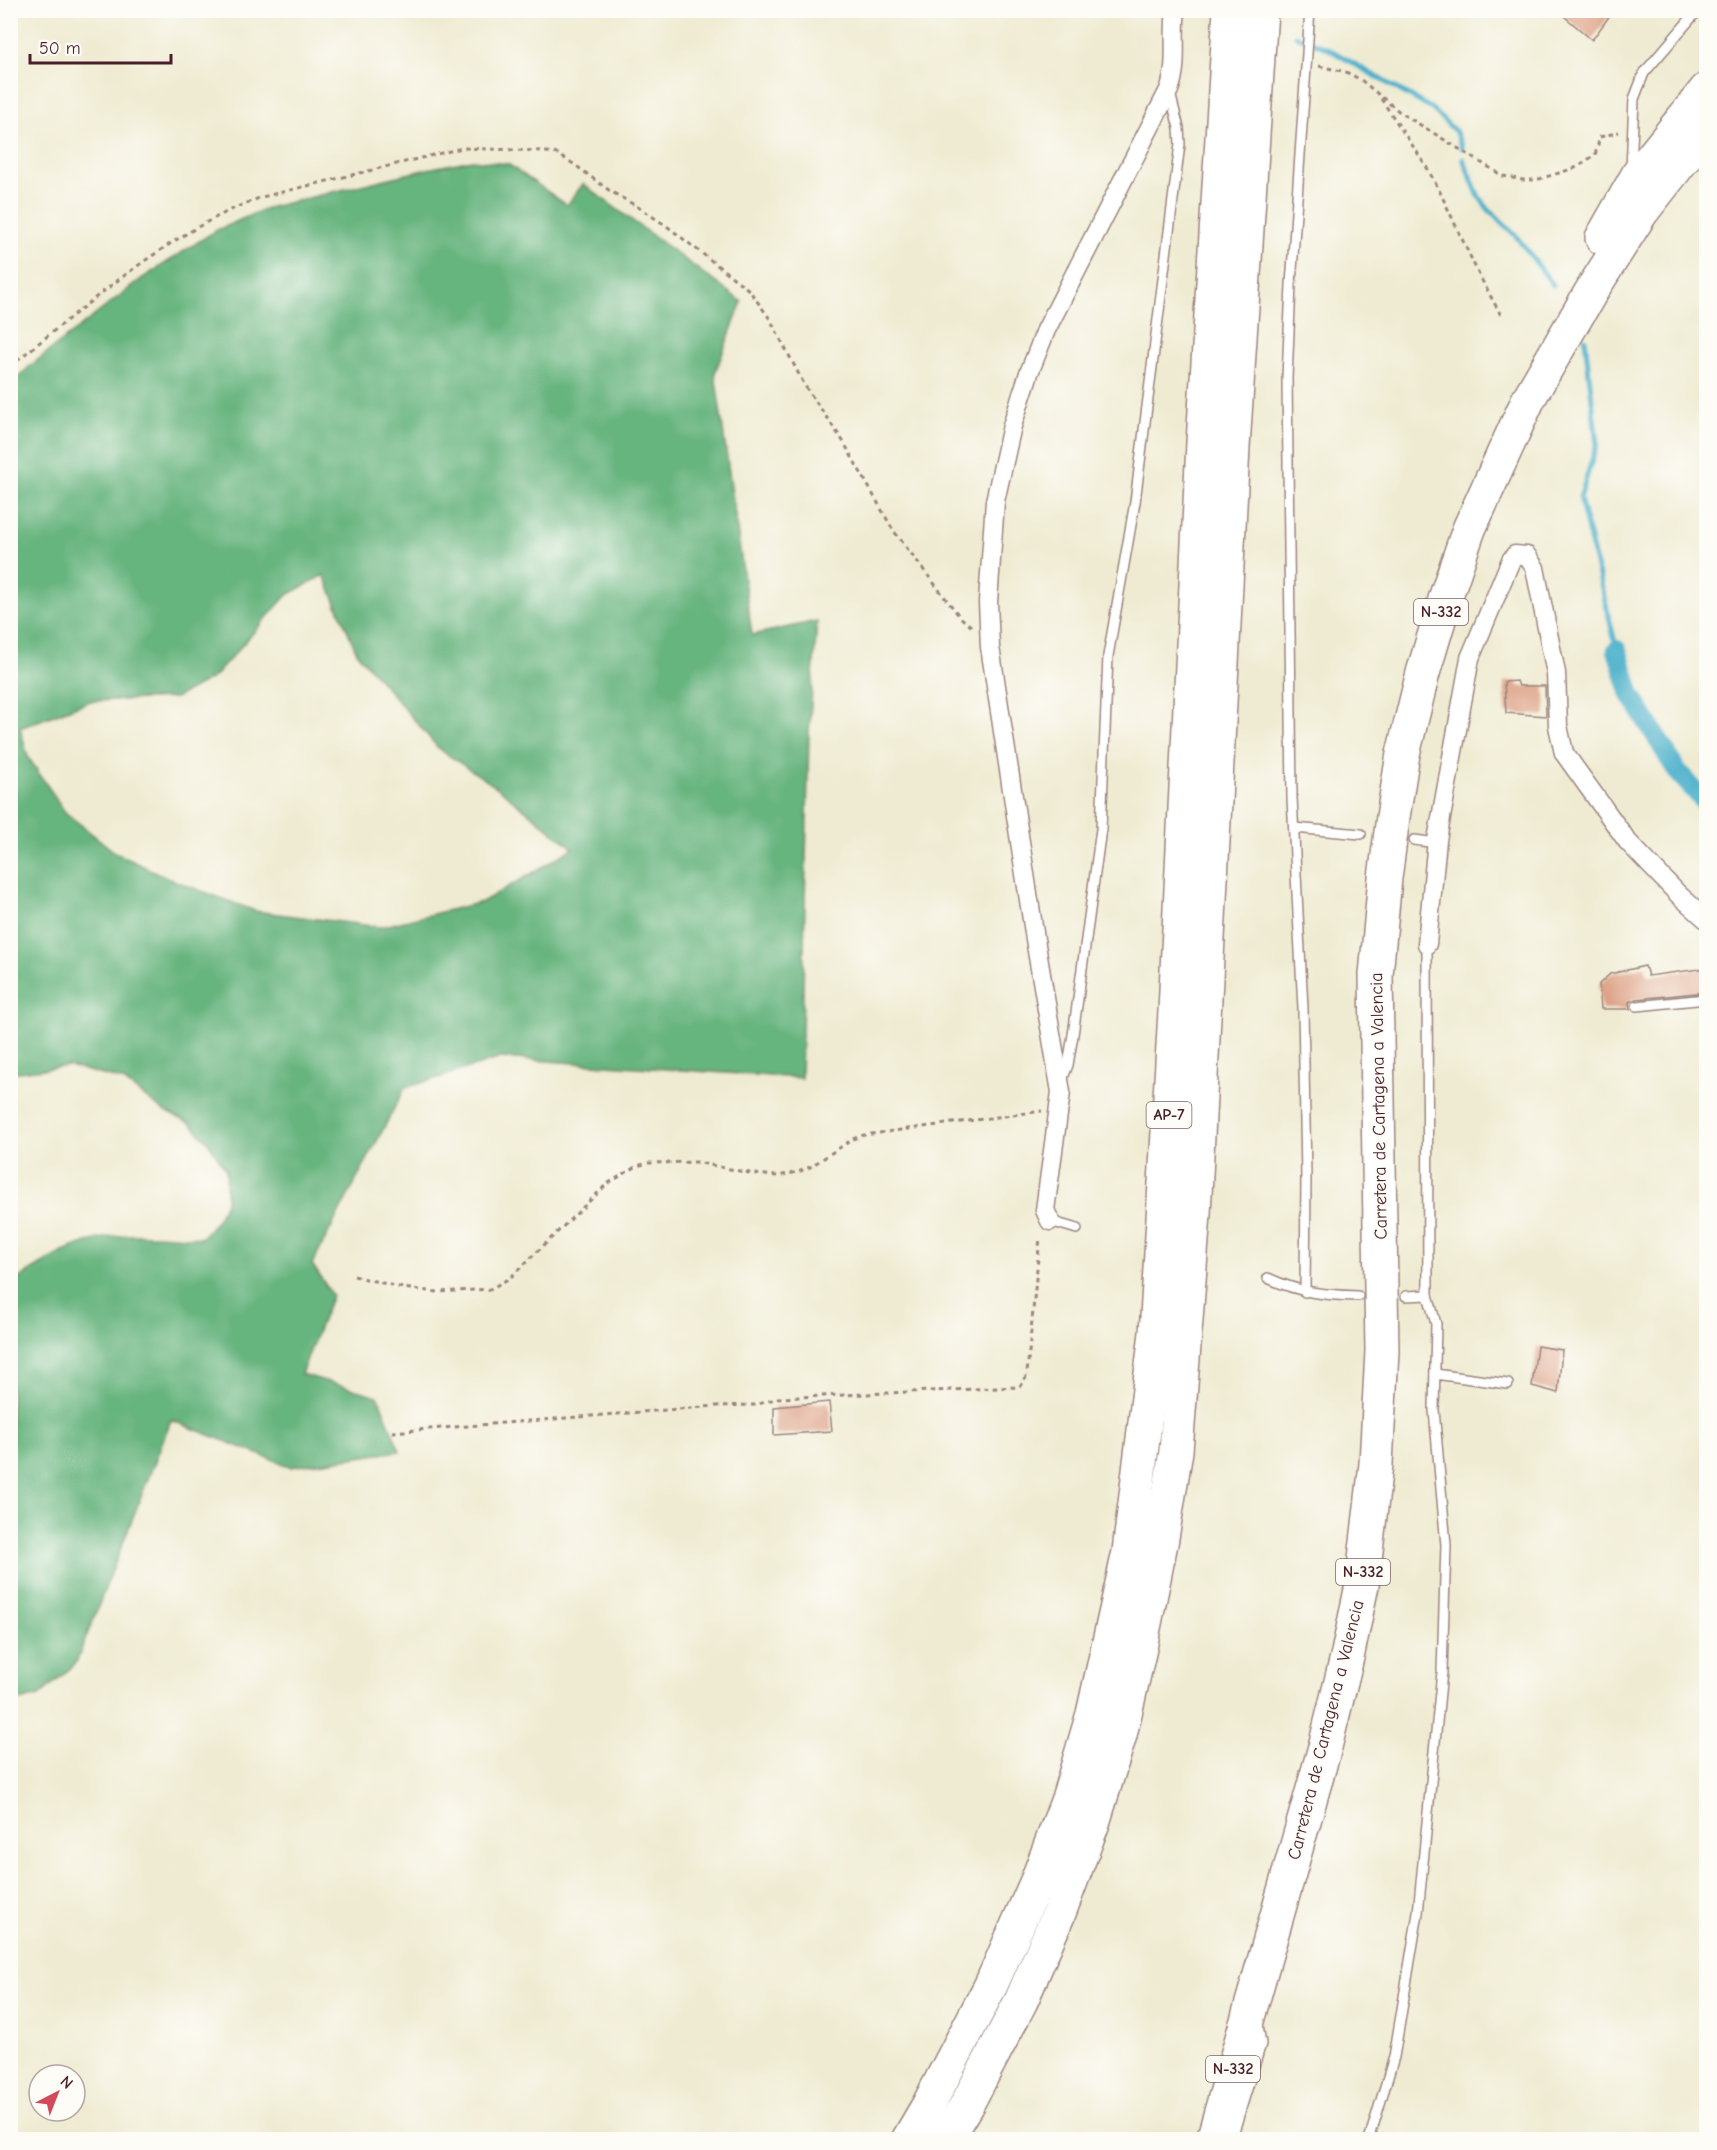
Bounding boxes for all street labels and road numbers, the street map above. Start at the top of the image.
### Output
road number: N-332 [1414,599,1468,625]
street label: Carretera de Cartagena a Valencia [1366,972,1392,1240]
road number: AP-7 [1146,1102,1192,1128]
road number: N-332 [1336,1559,1390,1585]
street label: Carretera de Cartagena a Valencia [1284,1598,1368,1862]
road number: N-332 [1206,2056,1260,2082]

